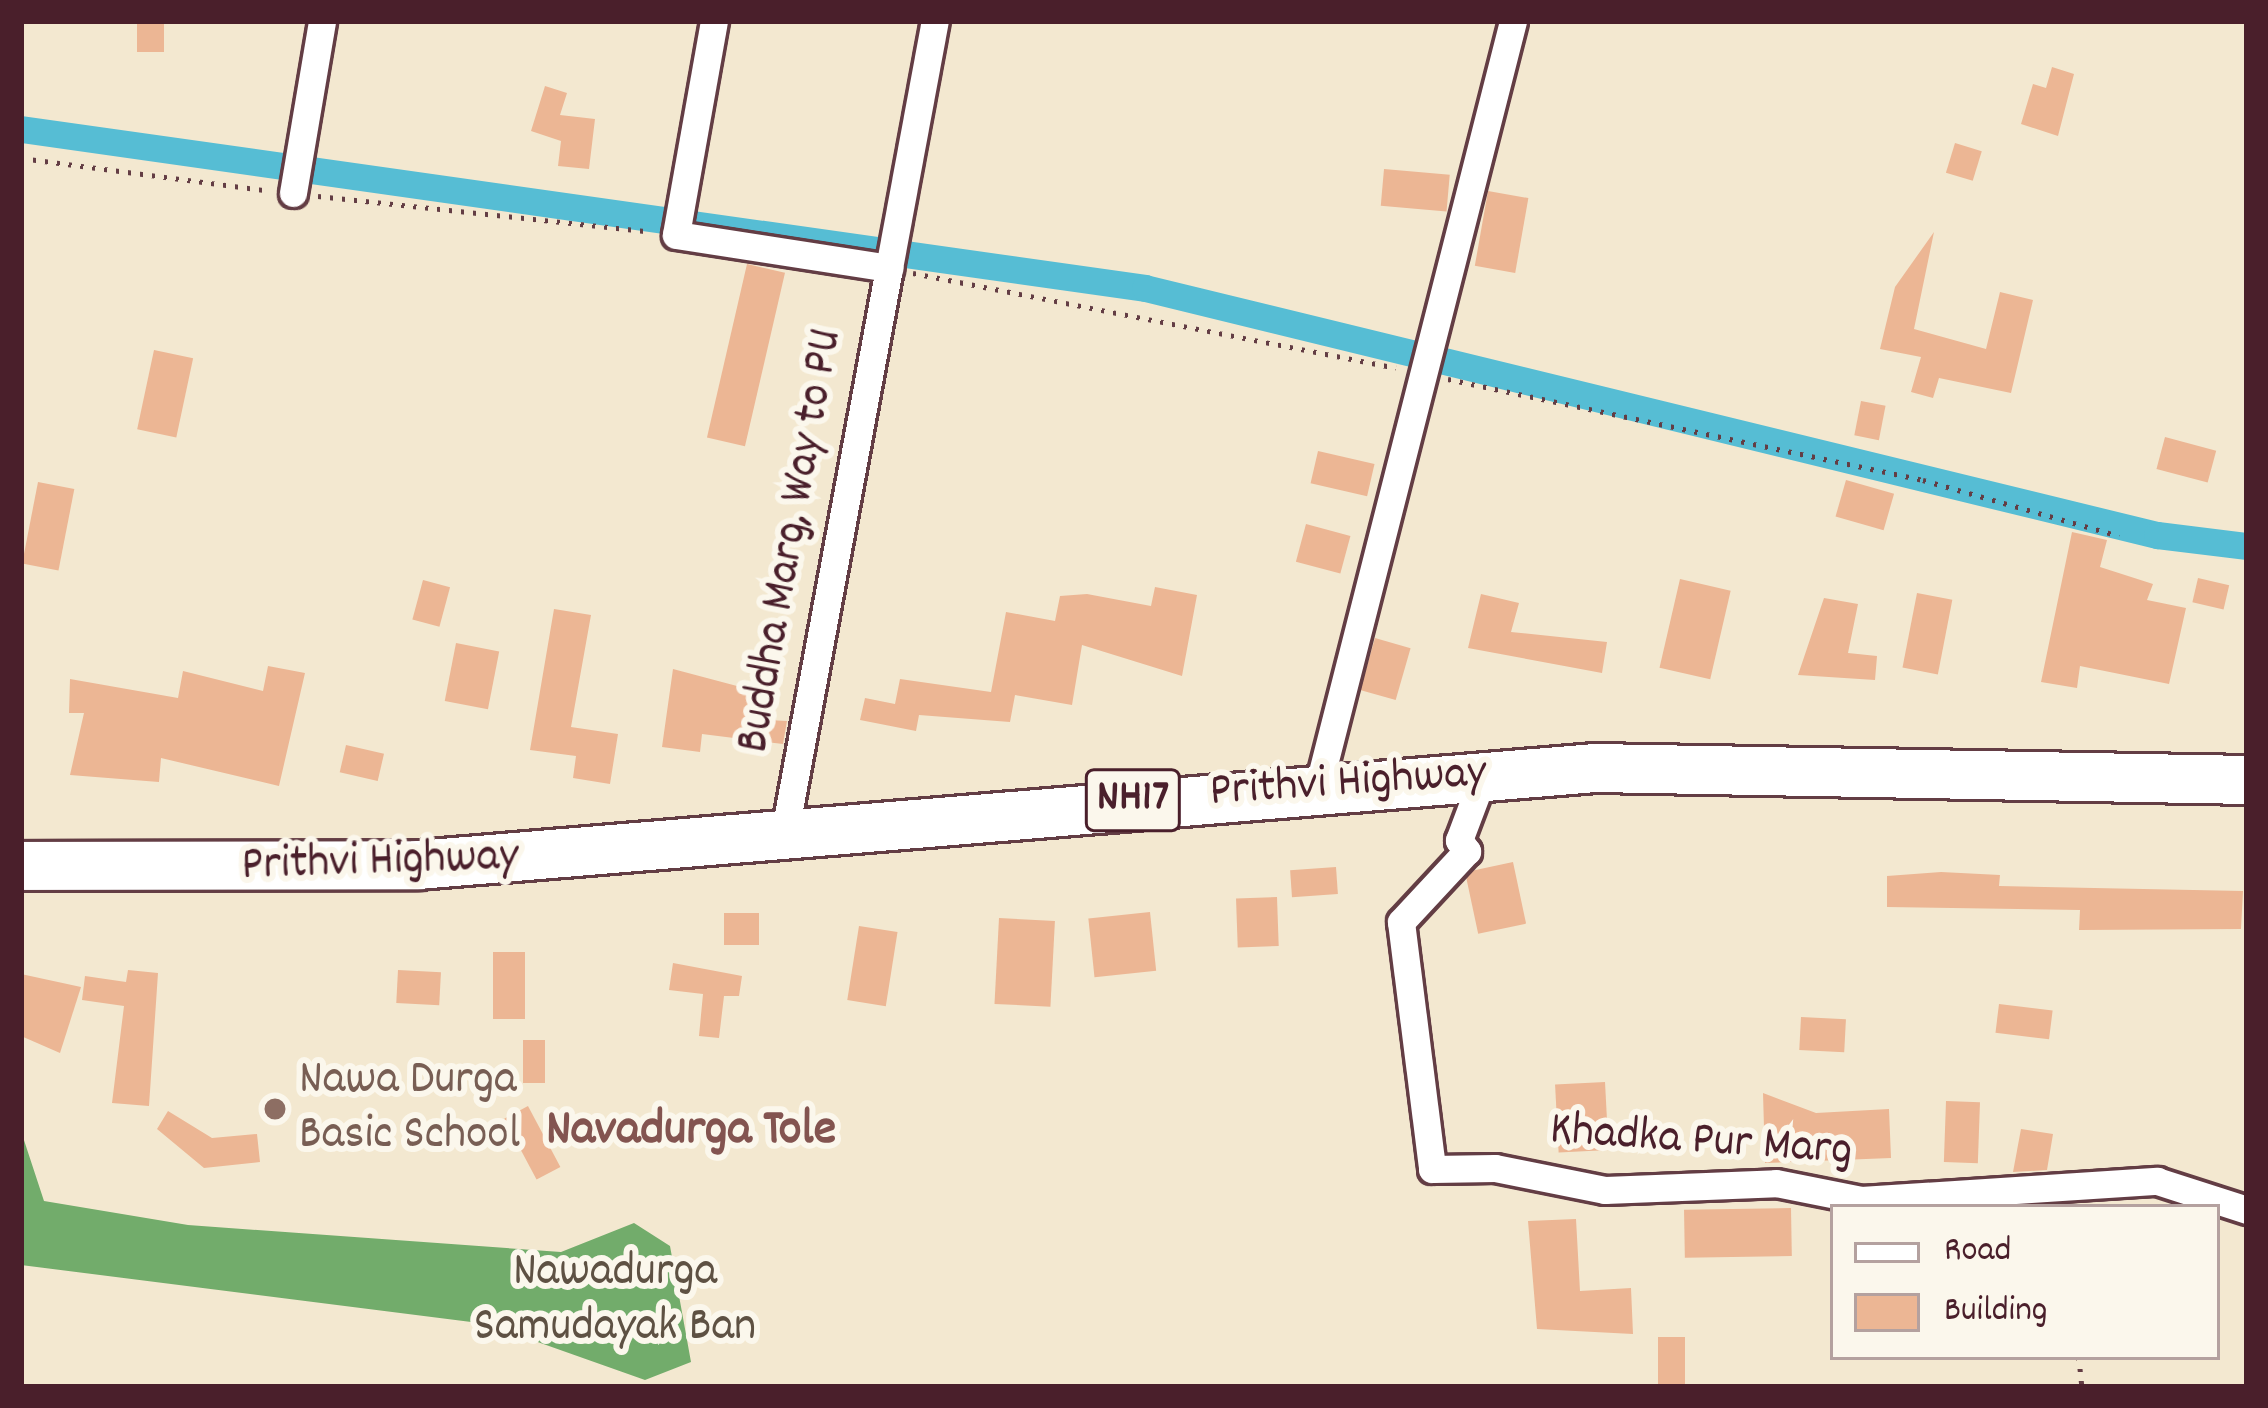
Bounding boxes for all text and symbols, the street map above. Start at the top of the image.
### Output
street label: Buddha Marg, Way to PU [726,325,858,757]
street label: Prithvi Highway [1208,746,1488,822]
road number: NH17 [1082,761,1184,839]
street label: Prithvi Highway [241,829,519,897]
place label: Nawa Durga Basic School [299,1052,520,1165]
marker: Nawa Durga Basic School [262,1096,288,1122]
district label: Navadurga Tole [546,1101,836,1163]
street label: Khadka Pur Marg [1548,1103,1854,1181]
legend [1830,1204,2220,1360]
text: Road [1944,1226,2011,1278]
park label: Nawadurga Samudayak Ban [474,1244,756,1357]
text: Building [1944,1286,2048,1338]

